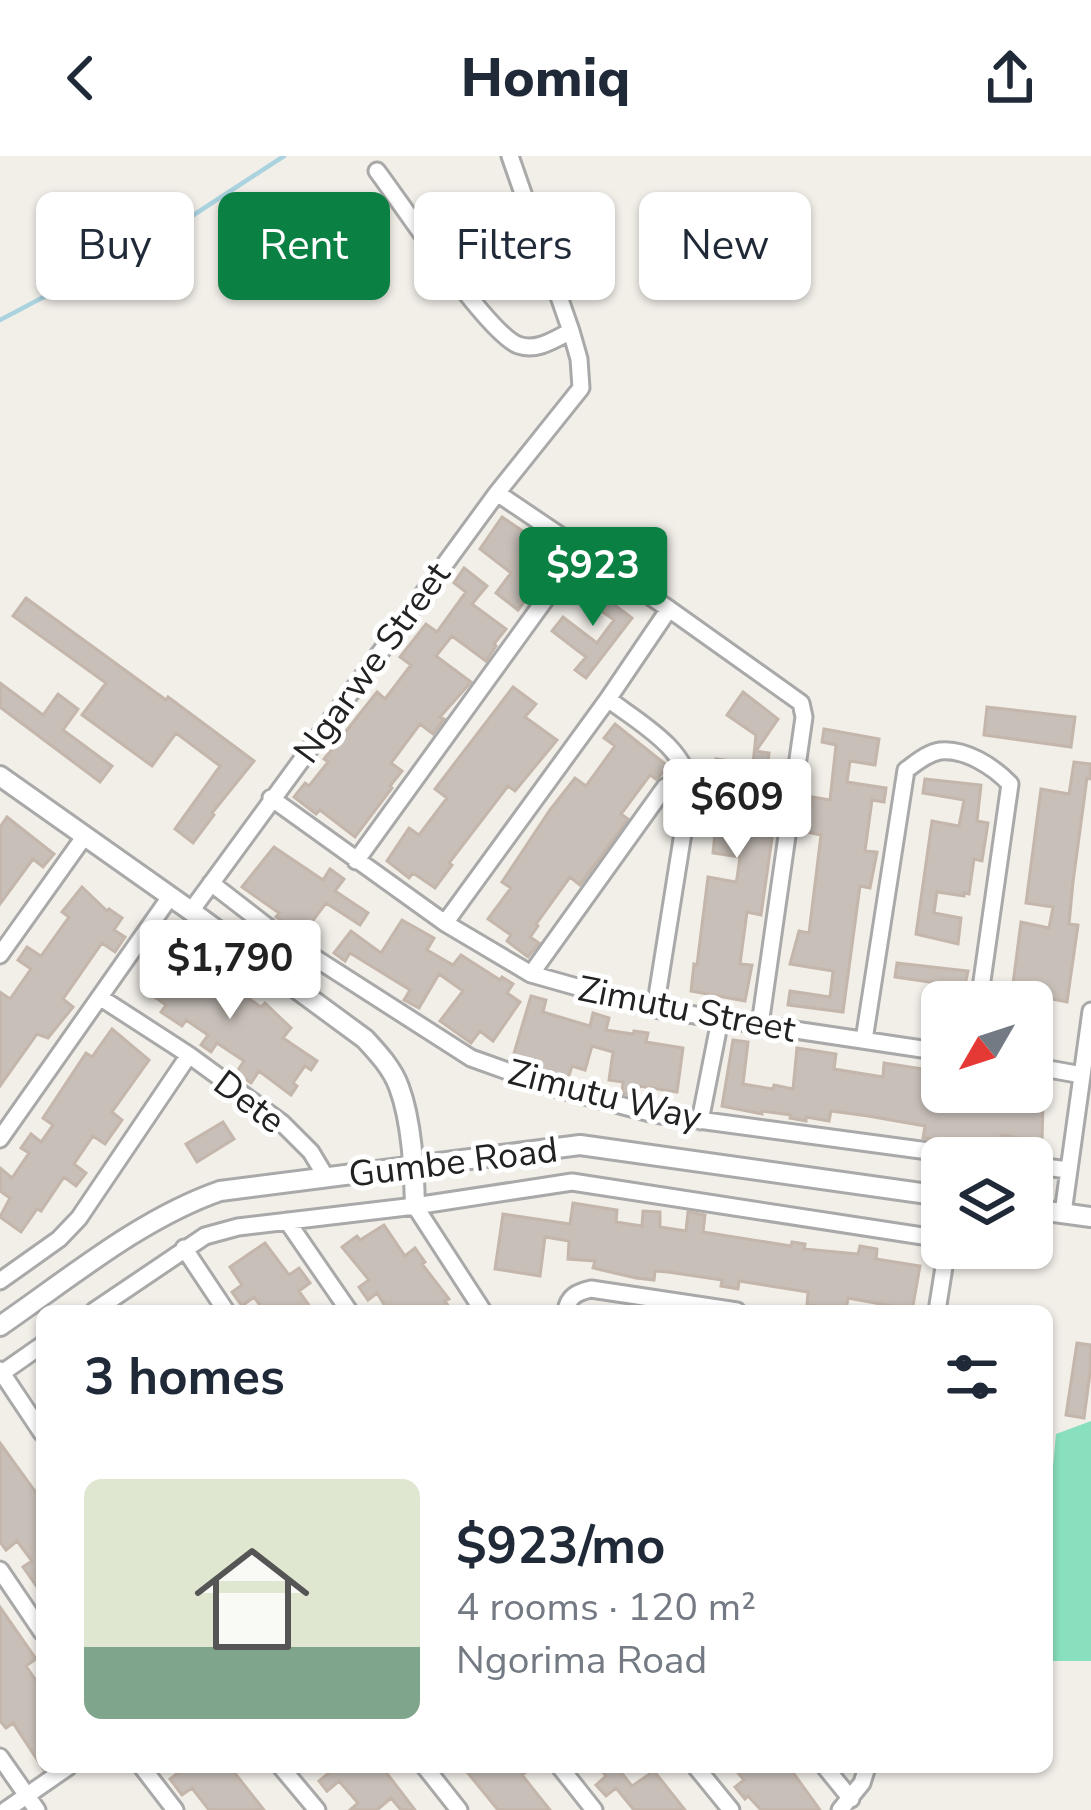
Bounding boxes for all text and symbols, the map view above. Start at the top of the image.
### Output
text: Homiq [461,41,630,115]
icon: back [48,45,114,111]
icon: share [977,45,1043,111]
chip: Buy [36,192,194,300]
chip: Rent [218,192,390,300]
chip: Filters [414,192,615,300]
chip: New [639,192,811,300]
pin: $923 [522,527,664,629]
text: $923 [546,539,640,592]
street label: Ngarwe Street [283,552,462,773]
pin: $609 [666,759,808,861]
text: $609 [690,771,784,824]
pin: $1,790 [132,920,328,1022]
text: $1,790 [167,932,293,985]
street label: Zimutu Street [574,964,800,1055]
north arrow [921,981,1053,1113]
map controls [921,981,1053,1269]
street label: Zimutu Way [503,1048,707,1143]
street label: Dete [203,1059,295,1145]
street label: Gumbe Road [346,1125,561,1200]
button: layers [921,1137,1053,1269]
text: 3 homes [84,1342,285,1412]
icon: filters [939,1344,1005,1410]
text: $923/mo [456,1511,665,1581]
icon: home [180,1527,324,1671]
text: 4 rooms · 120 m² [456,1581,756,1634]
text: Ngorima Road [456,1634,707,1687]

